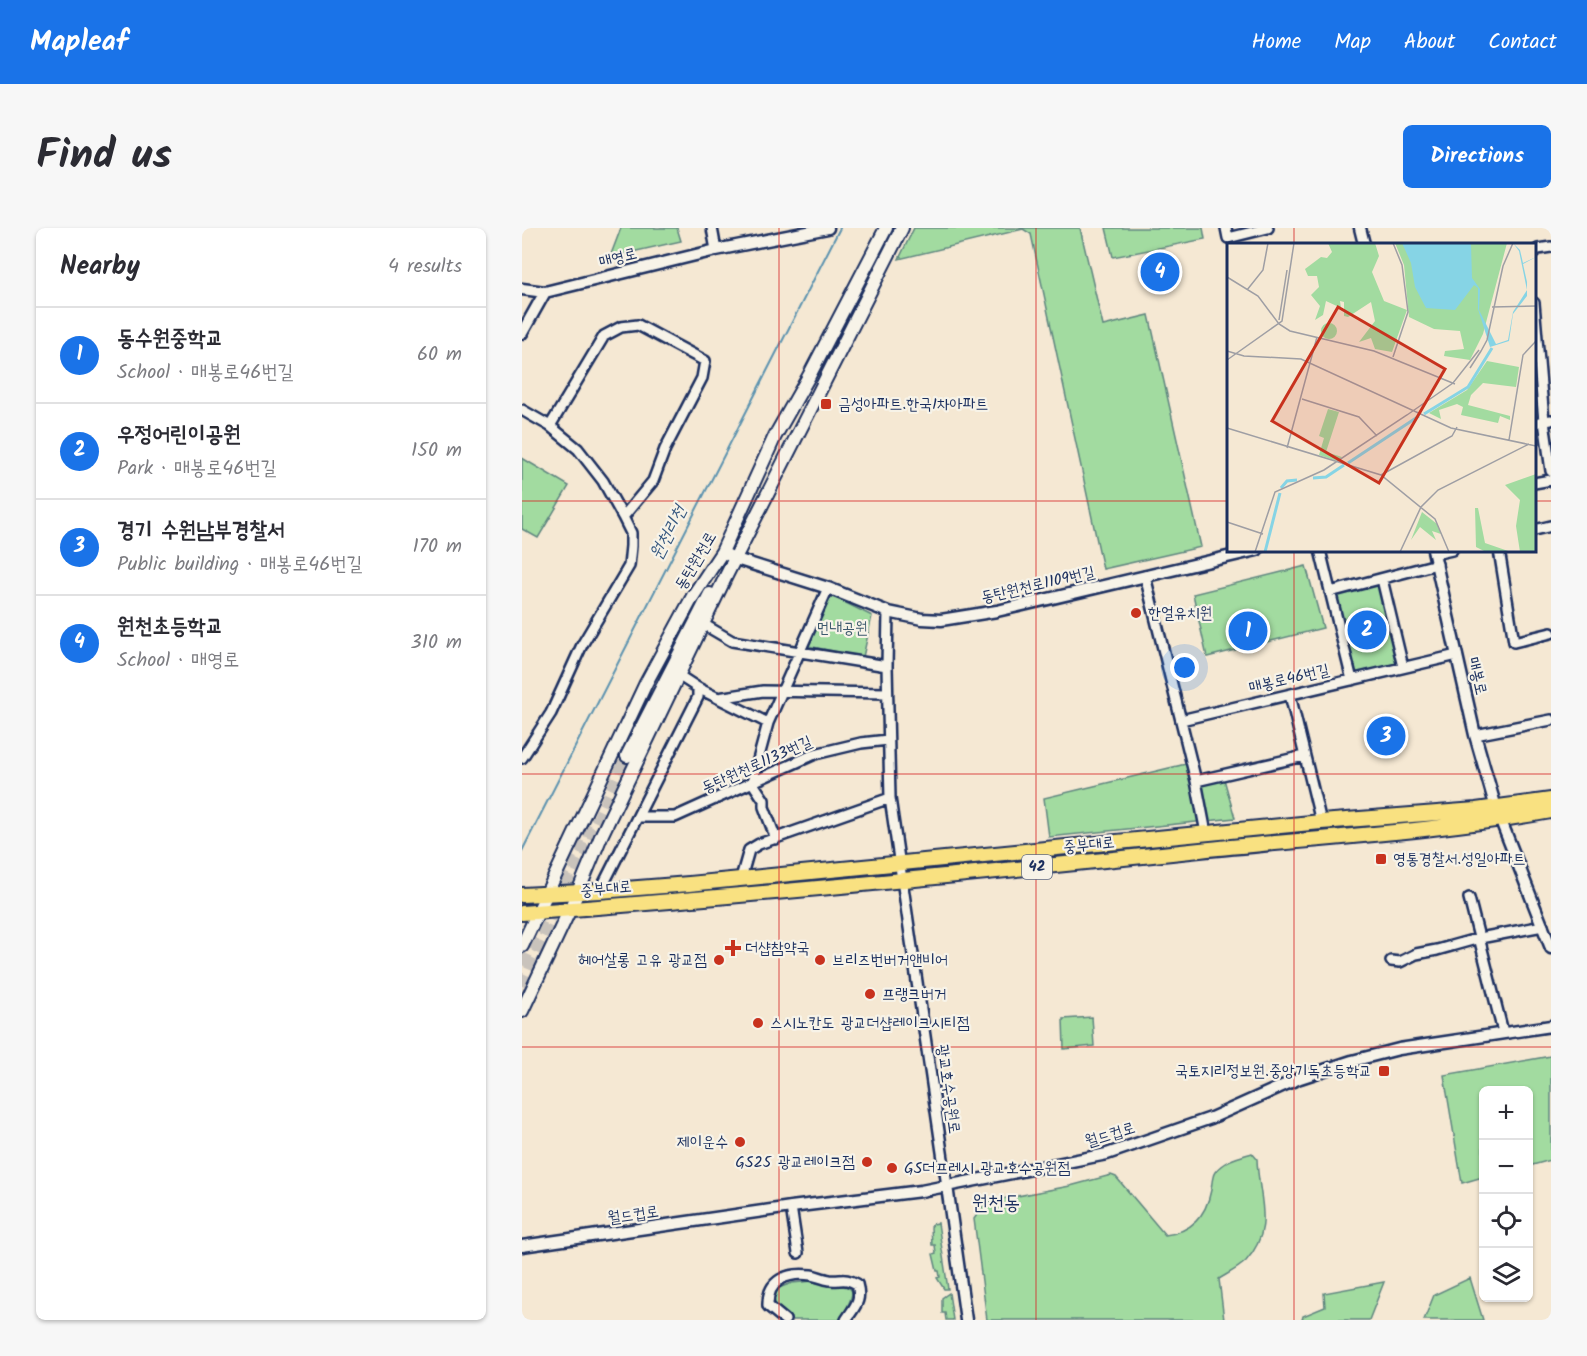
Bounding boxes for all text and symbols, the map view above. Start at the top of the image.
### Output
text: Mapleaf [30,20,128,65]
text: Home [1252,26,1301,59]
text: Map [1334,26,1371,59]
text: About [1404,26,1455,59]
text: Contact [1488,26,1557,59]
text: Find us [36,123,172,190]
button: Directions [1403,125,1551,188]
street label: 매영로 [596,241,640,275]
inset map [1227,243,1536,552]
text: Nearby [60,246,140,288]
pin: 4 [1140,250,1180,294]
text: 4 results [388,251,462,283]
text: 동수원중학교 [117,322,223,357]
text: 1 [76,339,83,371]
text: 60 m [417,339,462,371]
text: School · 매봉로46번길 [117,357,294,389]
place label: 금성아파트.한국1차아파트 [838,392,988,417]
marker: 금성아파트.한국1차아파트 [819,397,833,411]
text: 우정어린이공원 [117,418,241,453]
text: 2 [74,435,85,467]
text: 150 m [411,435,462,467]
text: Park · 매봉로46번길 [117,453,277,485]
water label: 원천리천 [643,499,696,565]
text: 경기 수원남부경찰서 [117,514,285,549]
street label: 동탄원천로 [669,527,723,595]
text: 3 [74,531,85,563]
text: 170 m [413,531,462,563]
text: Public building · 매봉로46번길 [117,549,363,581]
street label: 동탄원천로1109번길 [979,560,1097,610]
place label: 한얼유치원 [1148,601,1212,626]
marker: 한얼유치원 [1129,606,1143,620]
pin: 1 [1228,608,1268,654]
pin: 2 [1348,608,1386,652]
text: 원천초등학교 [117,610,223,645]
park label: 먼내공원 [816,616,868,641]
text: 4 [74,627,85,659]
text: 310 m [410,627,462,659]
text: School · 매영로 [117,645,239,677]
your location [1170,653,1199,682]
street label: 매봉로 [1460,654,1494,698]
street label: 매봉로46번길 [1246,658,1332,700]
pin: 3 [1366,714,1406,758]
street label: 동탄원천로1133번길 [698,729,816,801]
street label: 중부대로 [1062,830,1116,860]
place label: 영통경찰서.성일아파트 [1393,847,1526,872]
marker: 영통경찰서.성일아파트 [1374,852,1388,866]
road number: 42 [1022,855,1052,879]
street label: 중부대로 [579,874,633,904]
place label: 더샵참약국 [745,936,810,961]
marker: 더샵참약국 [726,941,740,955]
place label: 헤어살롱 고유 광교점 [578,948,707,973]
place label: 브리즈번버거앤비어 [832,948,948,973]
marker: 헤어살롱 고유 광교점 [712,953,726,967]
marker: 브리즈번버거앤비어 [813,953,827,967]
place label: 프랭크버거 [882,982,946,1007]
marker: 프랭크버거 [863,987,877,1001]
place label: 스시노칸도 광교더샵레이크시티점 [770,1011,970,1036]
marker: 스시노칸도 광교더샵레이크시티점 [751,1016,765,1030]
street label: 광교호수공원로 [929,1043,967,1135]
place label: 국토지리정보원.중앙기독초등학교 [1175,1059,1372,1084]
marker: 국토지리정보원.중앙기독초등학교 [1377,1064,1391,1078]
map controls [1479,1086,1533,1302]
button: + [1479,1086,1533,1140]
street label: 월드컵로 [1082,1116,1138,1154]
place label: 제이운수 [677,1130,728,1155]
marker: 제이운수 [733,1135,747,1149]
button: − [1479,1140,1533,1194]
place label: GS25 광교레이크점 [735,1150,855,1175]
marker: GS25 광교레이크점 [860,1155,874,1169]
place label: GS더프레시 광교호수공원점 [904,1156,1070,1181]
marker: GS더프레시 광교호수공원점 [885,1161,899,1175]
district label: 원천동 [972,1188,1020,1220]
button: locate [1479,1194,1533,1248]
street label: 월드컵로 [606,1199,660,1231]
button: layers [1479,1248,1533,1302]

